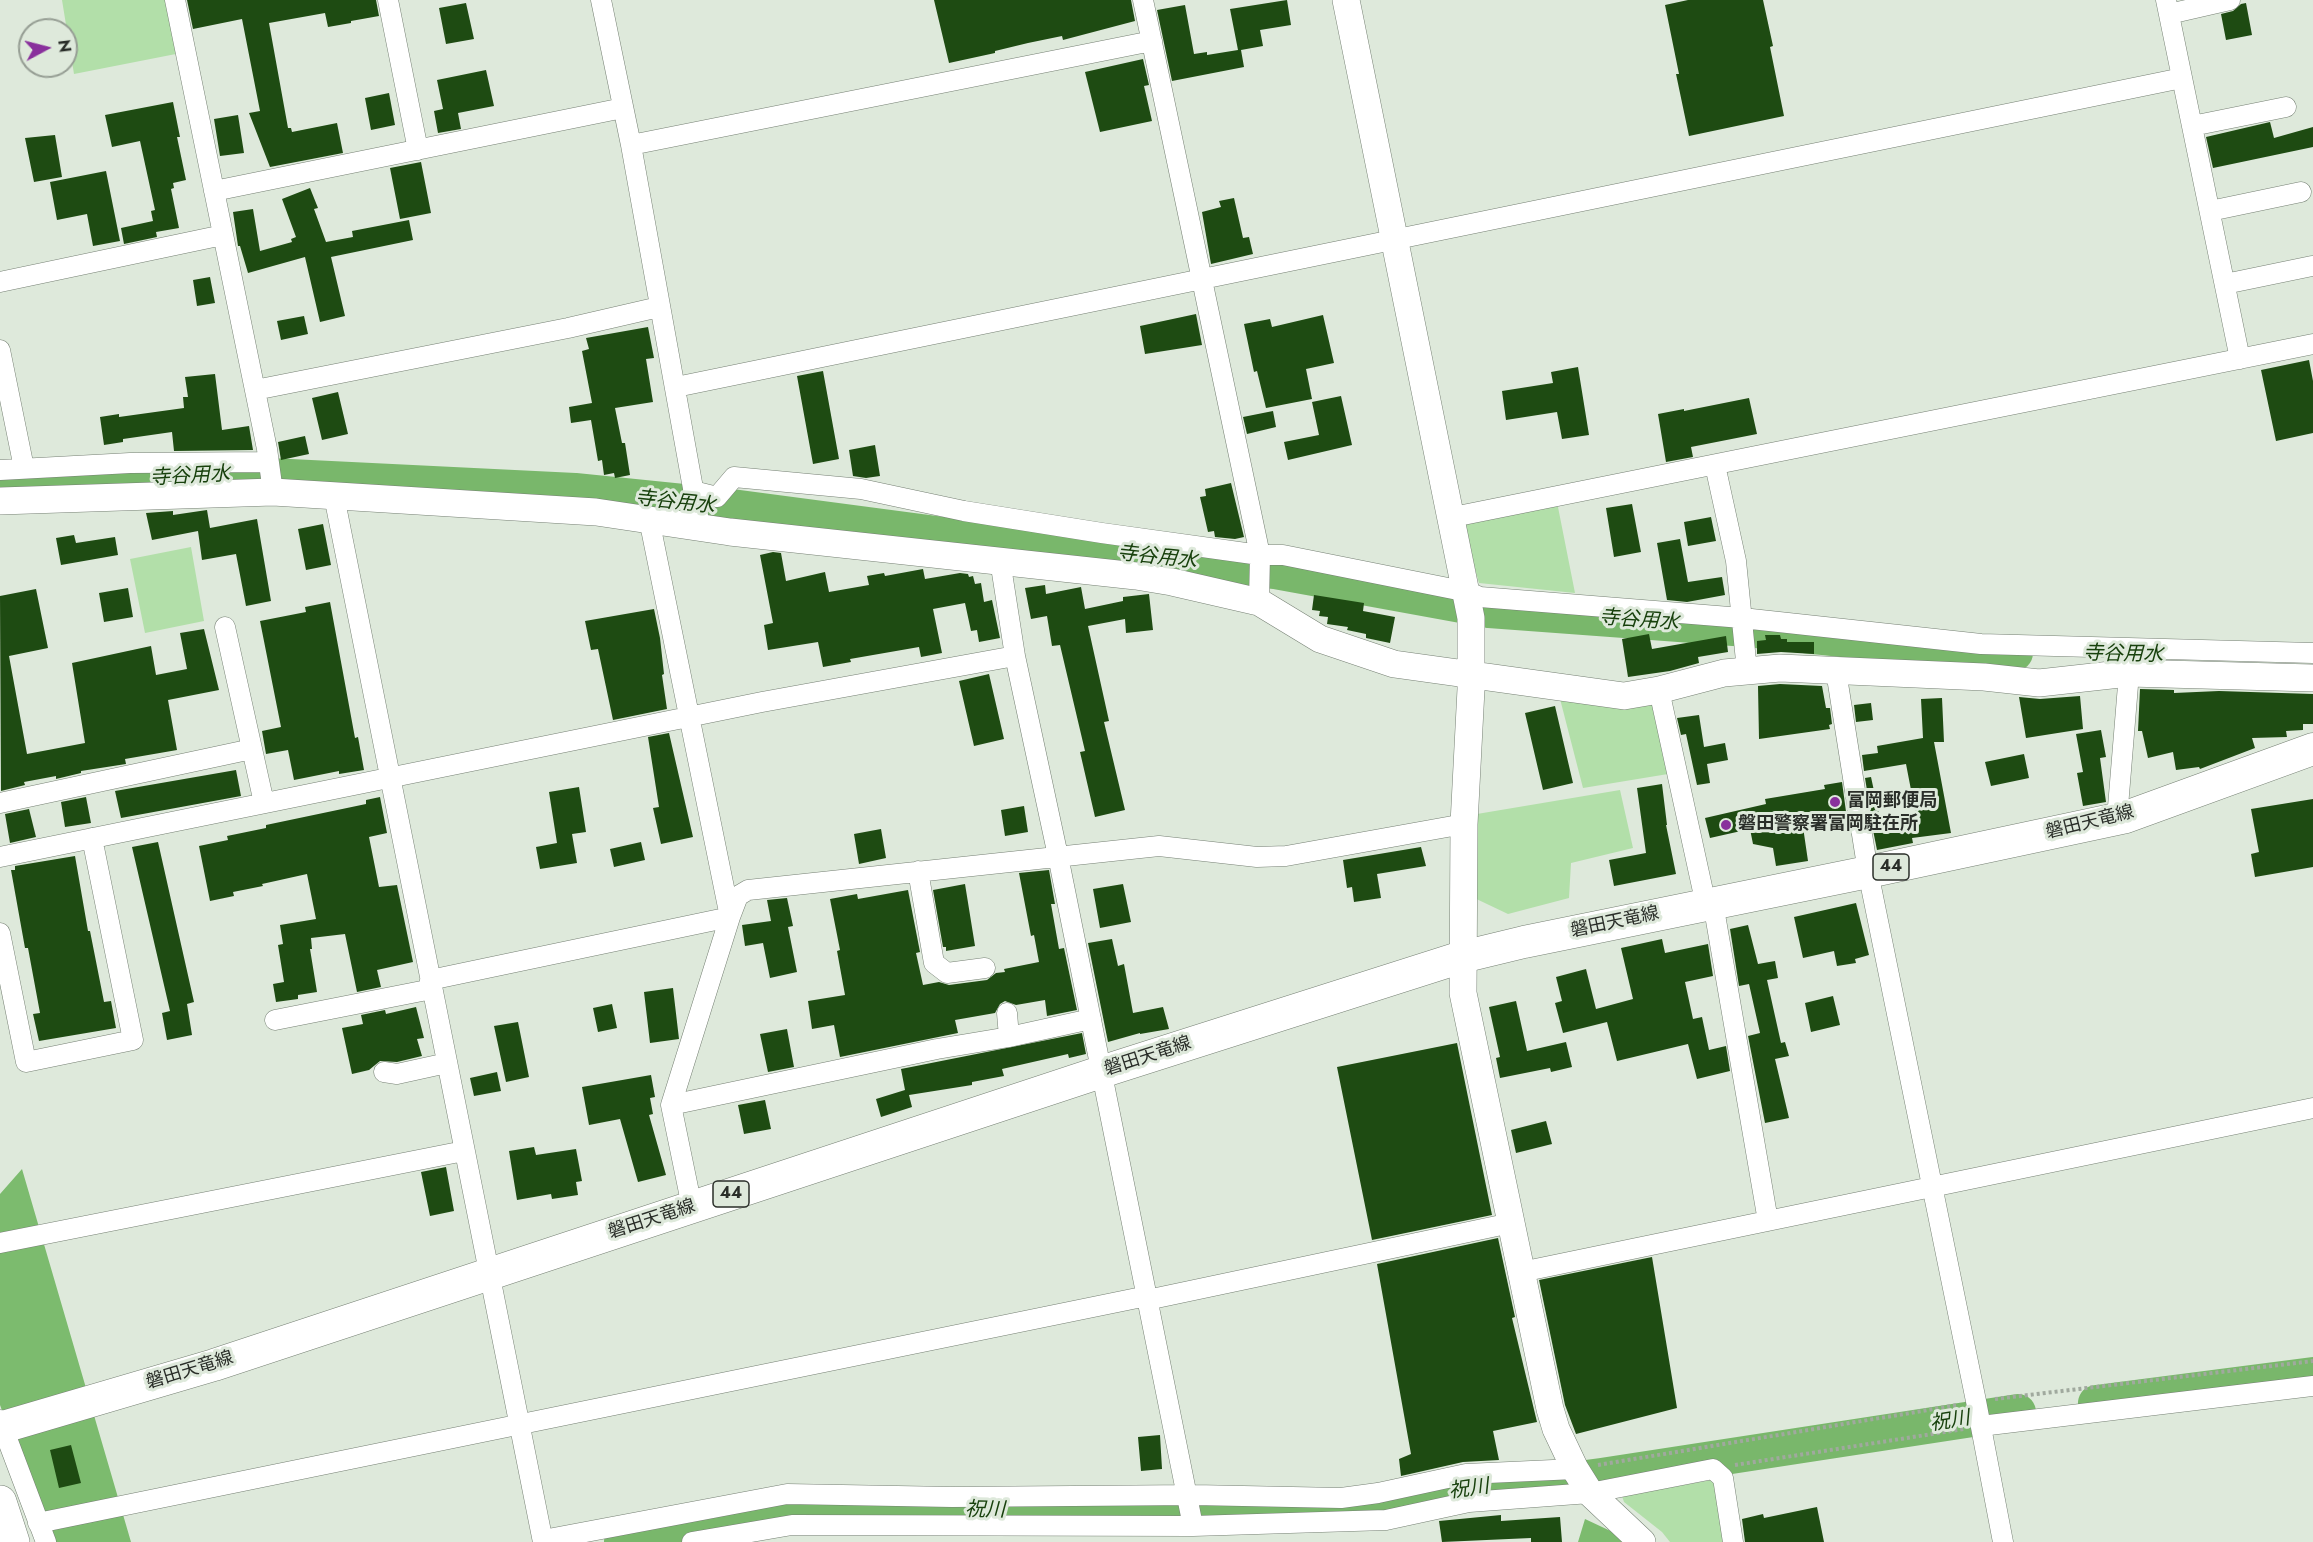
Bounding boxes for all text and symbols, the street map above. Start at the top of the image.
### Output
north arrow [18,18,78,78]
text: N [52,38,77,54]
water label: 寺谷用水 [149,463,231,491]
water label: 寺谷用水 [634,487,716,519]
water label: 寺谷用水 [1116,542,1198,574]
water label: 寺谷用水 [1598,606,1680,636]
water label: 寺谷用水 [2083,642,2163,668]
place label: 富岡郵便局 [1847,791,1937,813]
marker: 富岡郵便局 [1828,795,1842,809]
street label: 磐田天竜線 [2044,802,2136,844]
place label: 磐田警察署富岡駐在所 [1738,814,1918,836]
marker: 磐田警察署富岡駐在所 [1719,818,1733,832]
road number: 44 [1873,854,1909,880]
street label: 磐田天竜線 [1569,903,1661,943]
street label: 磐田天竜線 [1102,1033,1194,1081]
road number: 44 [713,1181,749,1207]
street label: 磐田天竜線 [606,1196,698,1244]
street label: 磐田天竜線 [144,1348,236,1394]
water label: 祝川 [1928,1407,1972,1437]
water label: 祝川 [1448,1475,1490,1505]
water label: 祝川 [965,1499,1005,1523]

